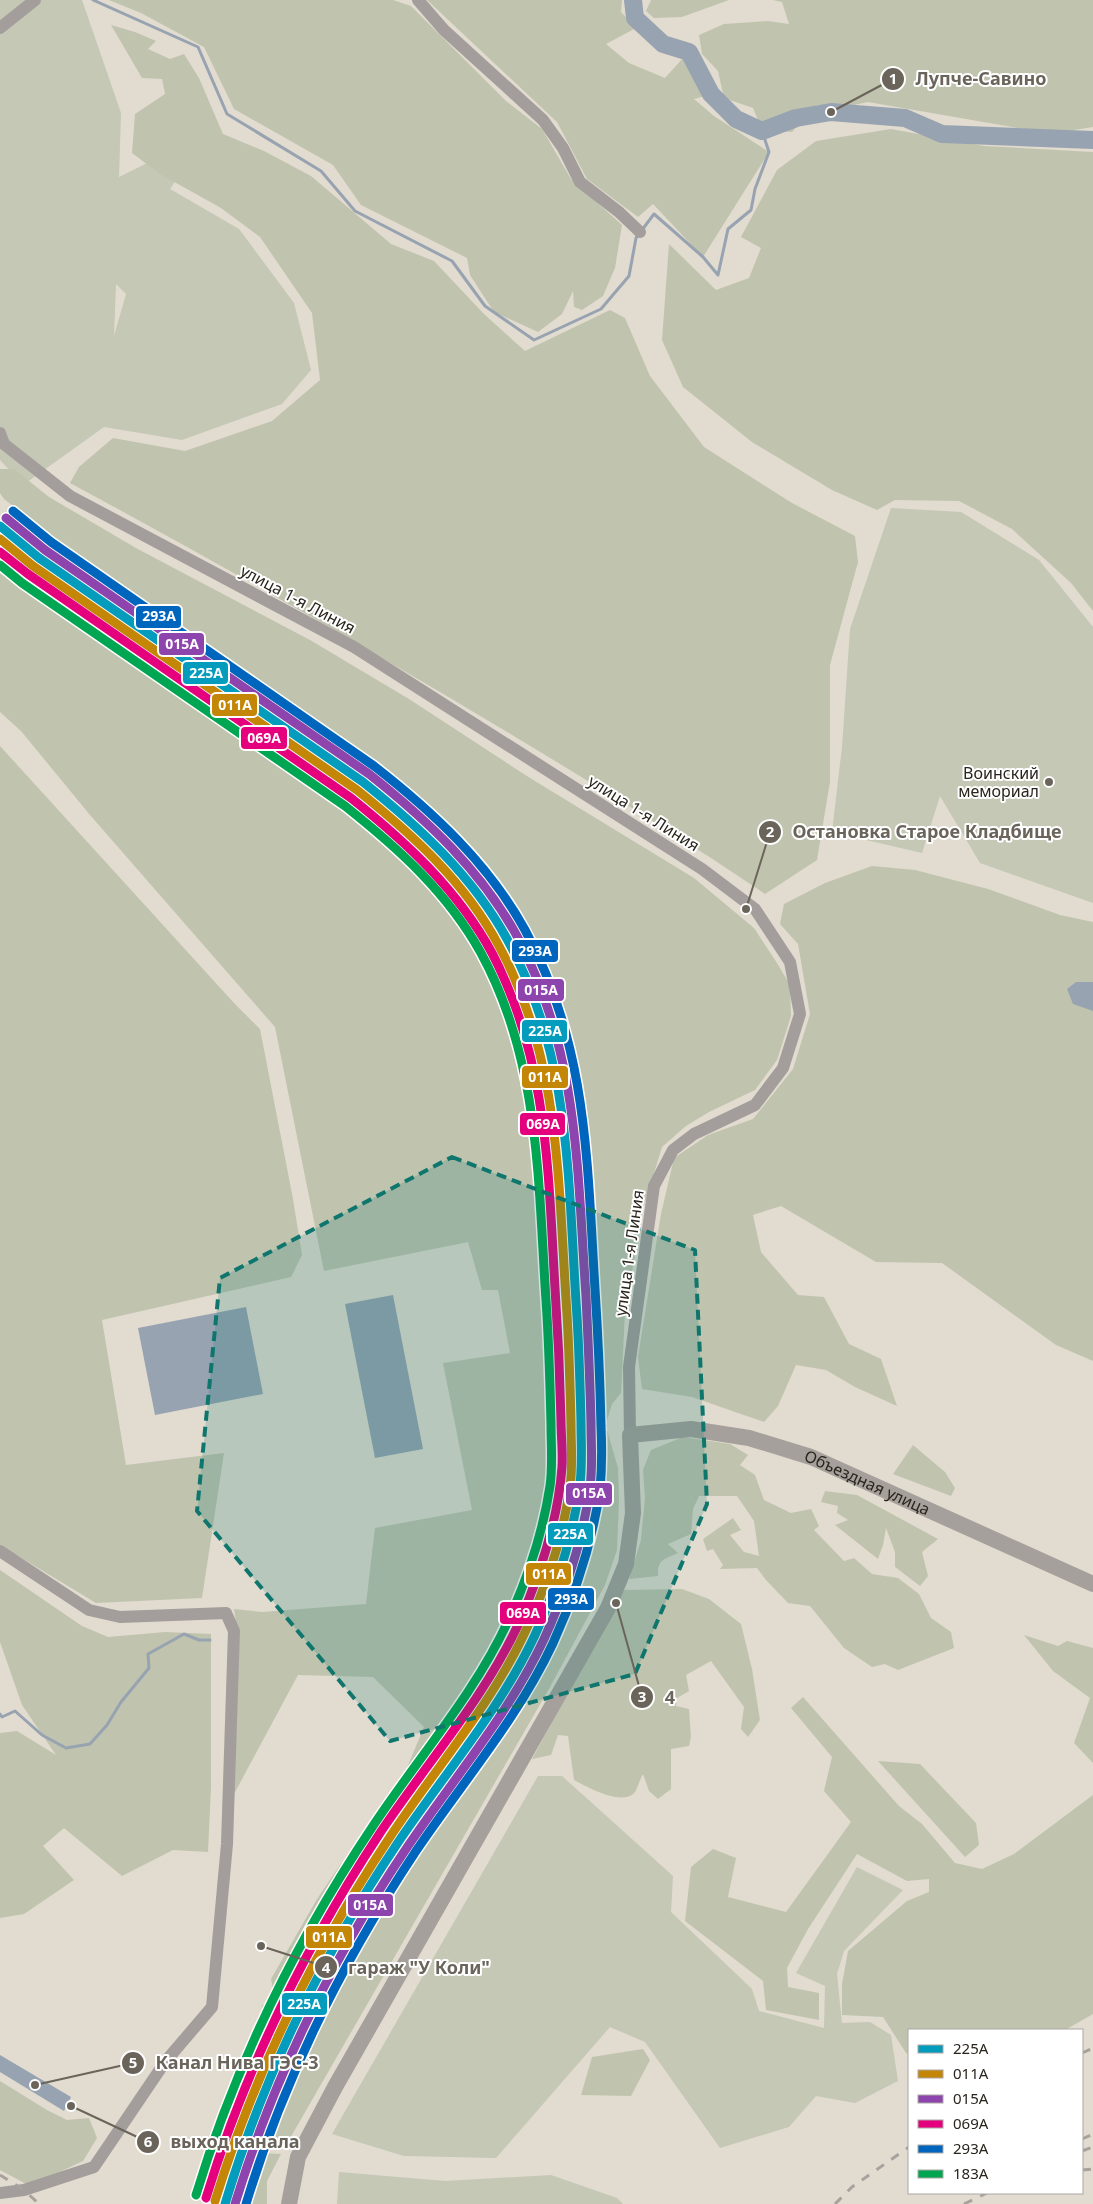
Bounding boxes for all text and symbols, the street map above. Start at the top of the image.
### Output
callout: Лупче-Савино [881,63,1057,96]
text: Лупче-Савино [915,66,1047,90]
text: 1 [889,68,897,88]
street label: улица 1-я Линия [237,559,359,639]
line badge: 293А [135,605,182,629]
text: 293А [142,606,176,625]
line badge: 015А [158,632,205,656]
text: 015А [165,634,199,653]
line badge: 225А [182,661,229,685]
text: 225А [189,663,223,682]
line badge: 011А [211,693,258,717]
text: 011А [218,695,252,714]
line badge: 069А [240,726,288,750]
text: 069А [247,728,281,747]
place label: Воинский мемориал [958,762,1039,802]
street label: улица 1-я Линия [584,770,704,856]
marker: Воинский мемориал [1043,776,1055,788]
callout: Остановка Старое Кладбище [757,816,1072,849]
text: Остановка Старое Кладбище [792,819,1062,843]
text: 2 [766,821,775,841]
line badge: 293А [511,939,559,963]
text: 293А [518,941,552,960]
line badge: 015А [517,978,565,1002]
text: 015А [524,980,558,999]
line badge: 225А [521,1019,568,1043]
text: 225А [528,1021,562,1040]
line badge: 011А [521,1065,569,1089]
text: 011А [528,1067,562,1086]
line badge: 069А [519,1112,566,1136]
text: 069А [526,1114,560,1133]
street label: улица 1-я Линия [609,1188,649,1318]
street label: Объездная улица [801,1445,934,1520]
line badge: 015А [565,1482,613,1506]
text: 015А [572,1483,606,1502]
line badge: 225А [547,1522,594,1546]
text: 225А [553,1524,587,1543]
line badge: 011А [525,1562,572,1586]
text: 011А [532,1564,566,1583]
line badge: 293А [547,1587,595,1611]
text: 293А [554,1589,588,1608]
line badge: 069А [499,1601,547,1625]
text: 069А [506,1603,540,1622]
callout: 4 [630,1681,685,1714]
text: 4 [665,1685,675,1709]
text: 3 [638,1686,646,1706]
line badge: 015А [347,1893,394,1917]
text: 015А [353,1895,387,1914]
line badge: 011А [305,1925,353,1949]
text: 011А [312,1927,346,1946]
callout: гараж "У Коли" [313,1951,500,1984]
text: гараж "У Коли" [348,1955,490,1979]
text: 4 [322,1957,331,1977]
line badge: 225А [281,1992,328,2016]
text: 225А [287,1994,321,2013]
legend [908,2029,1083,2194]
text: 225А [953,2038,989,2058]
callout: Канал Нива ГЭС-3 [120,2046,328,2079]
text: Канал Нива ГЭС-3 [155,2050,319,2074]
text: 5 [129,2052,137,2072]
text: 011А [953,2063,989,2083]
text: 015А [953,2088,989,2108]
text: 069А [953,2113,989,2133]
callout: выход канала [136,2125,310,2158]
text: выход канала [170,2129,300,2153]
text: 6 [144,2131,153,2151]
text: 293А [953,2138,989,2158]
text: 183А [953,2163,989,2183]

